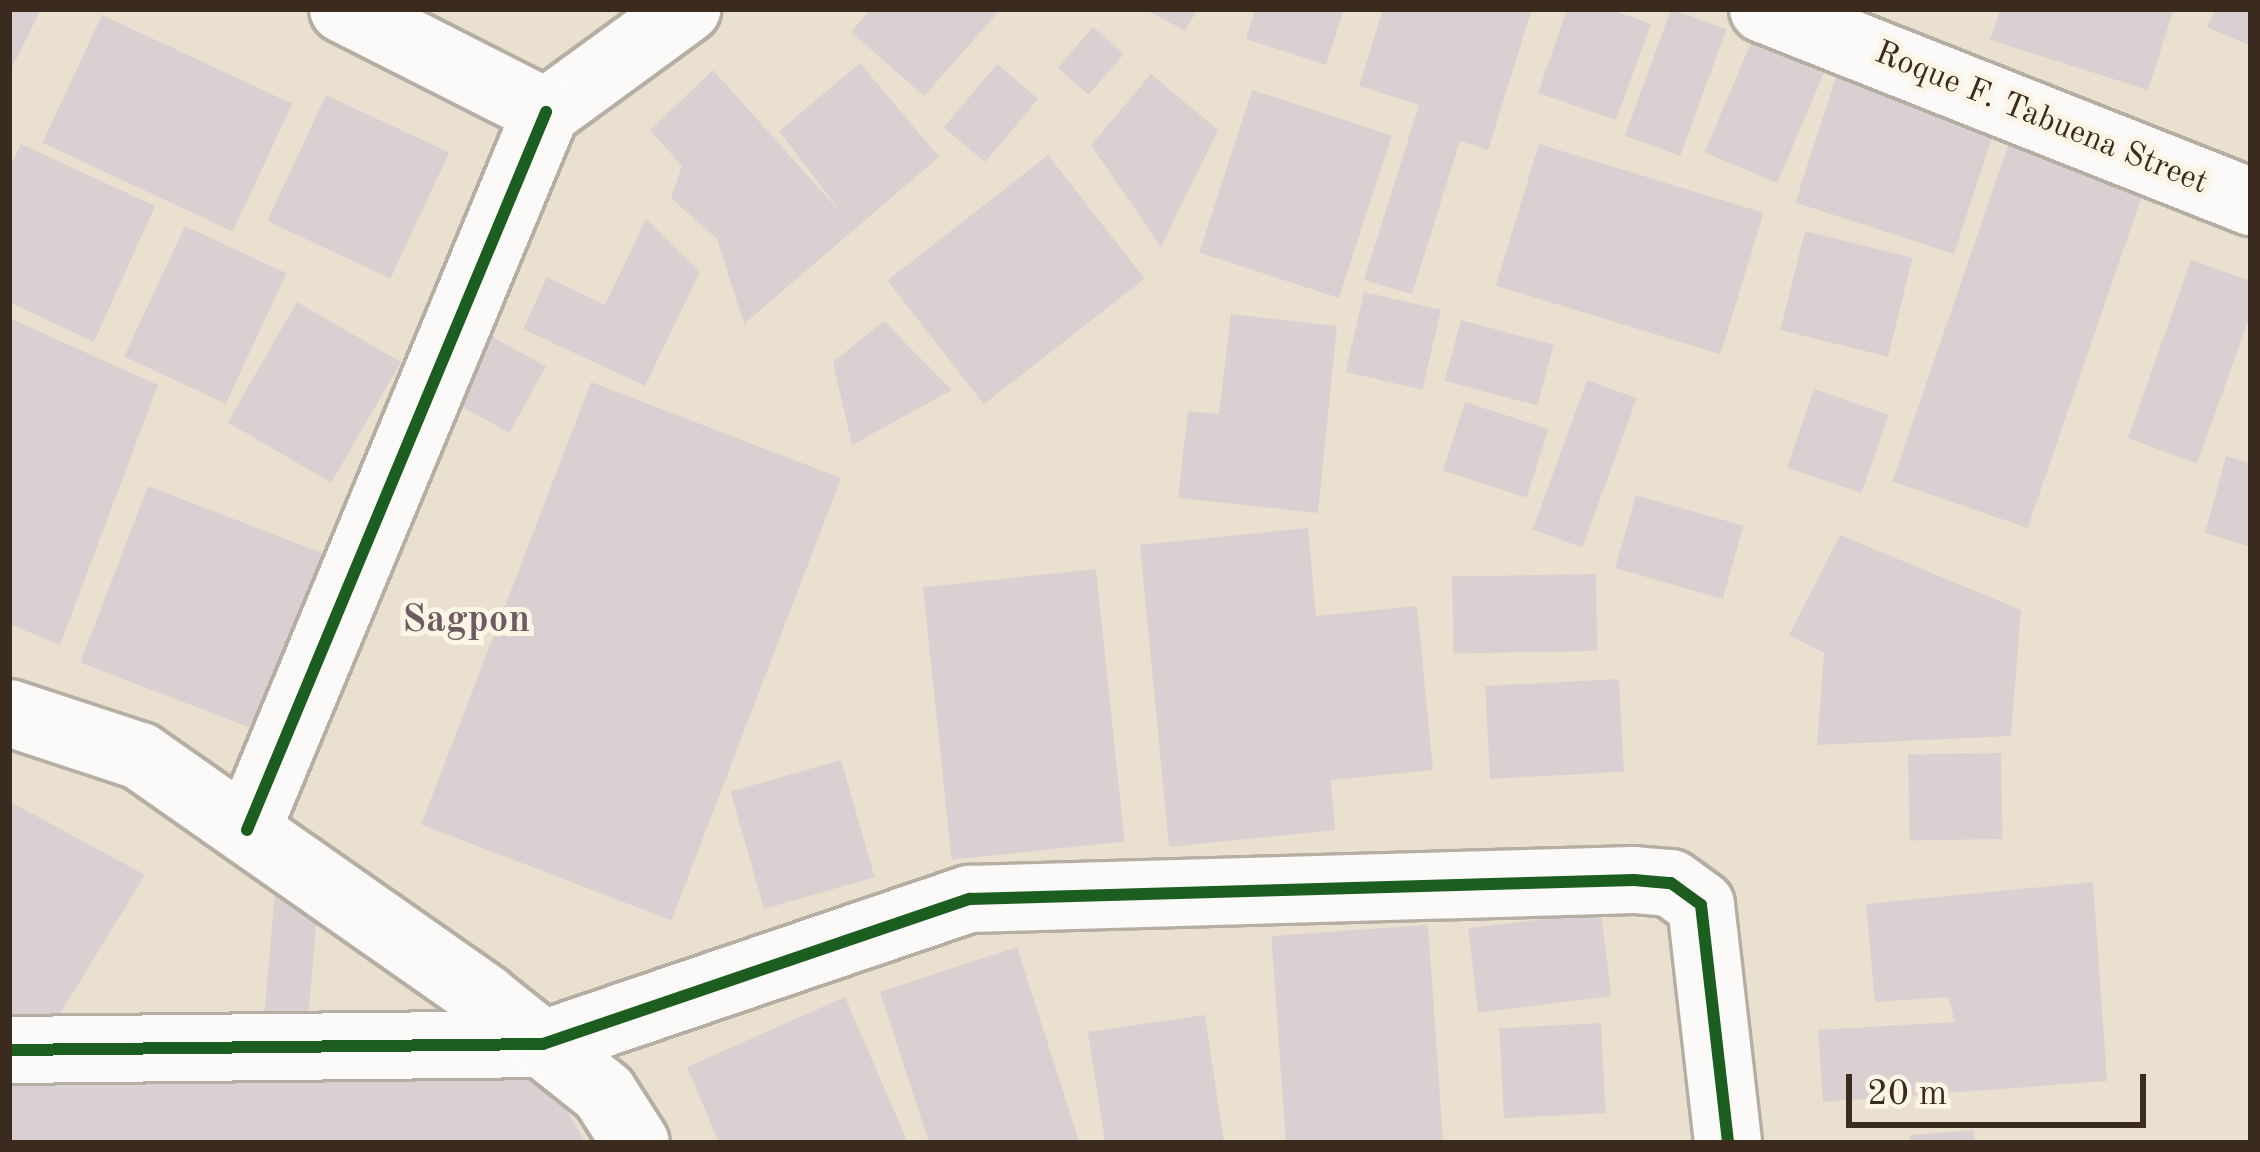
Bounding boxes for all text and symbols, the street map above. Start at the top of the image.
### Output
street label: Roque F. Tabuena Street [1869,34,2213,204]
district label: Sagpon [402,598,530,644]
scale bar [1852,1050,2152,1124]
text: 20 m [1867,1077,1947,1113]

